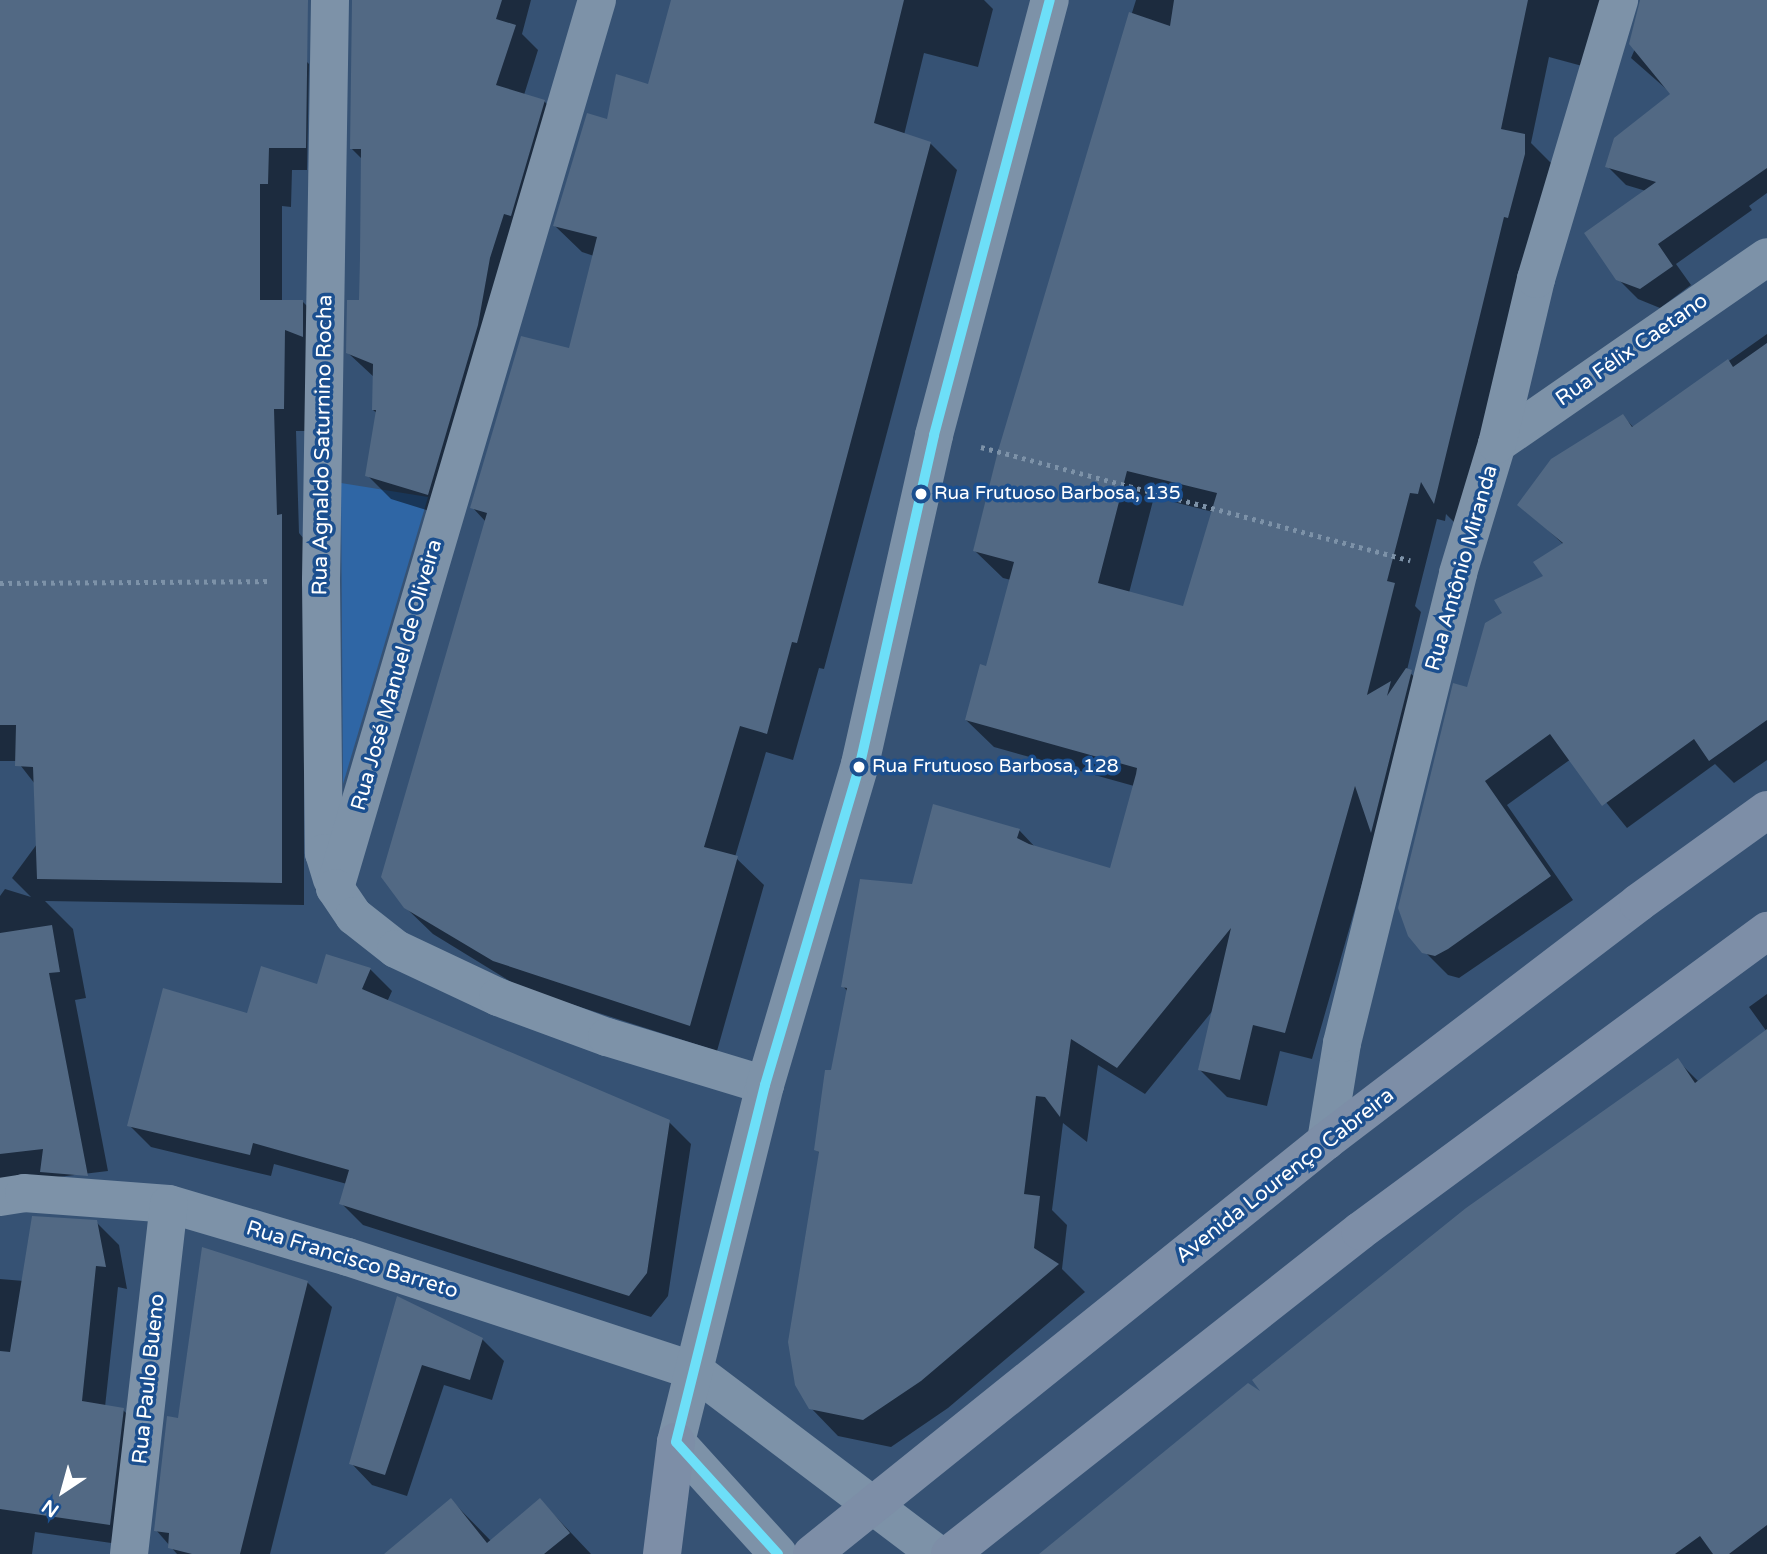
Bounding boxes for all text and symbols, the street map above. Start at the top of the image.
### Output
street label: Rua Félix Caetano [1551,288,1713,412]
street label: Rua Agnaldo Saturnino Rocha [308,294,338,596]
street label: Rua Antônio Miranda [1421,462,1503,674]
place label: Rua Frutuoso Barbosa, 135 [934,483,1181,505]
marker: Rua Frutuoso Barbosa, 135 [914,487,928,501]
street label: Rua José Manuel de Oliveira [346,536,448,814]
place label: Rua Frutuoso Barbosa, 128 [872,756,1119,778]
marker: Rua Frutuoso Barbosa, 128 [852,760,866,774]
street label: Avenida Lourenço Cabreira [1171,1083,1399,1269]
street label: Rua Francisco Barreto [243,1216,461,1304]
street label: Rua Paulo Bueno [128,1293,170,1465]
north arrow [28,1456,98,1526]
text: N [38,1495,63,1521]

